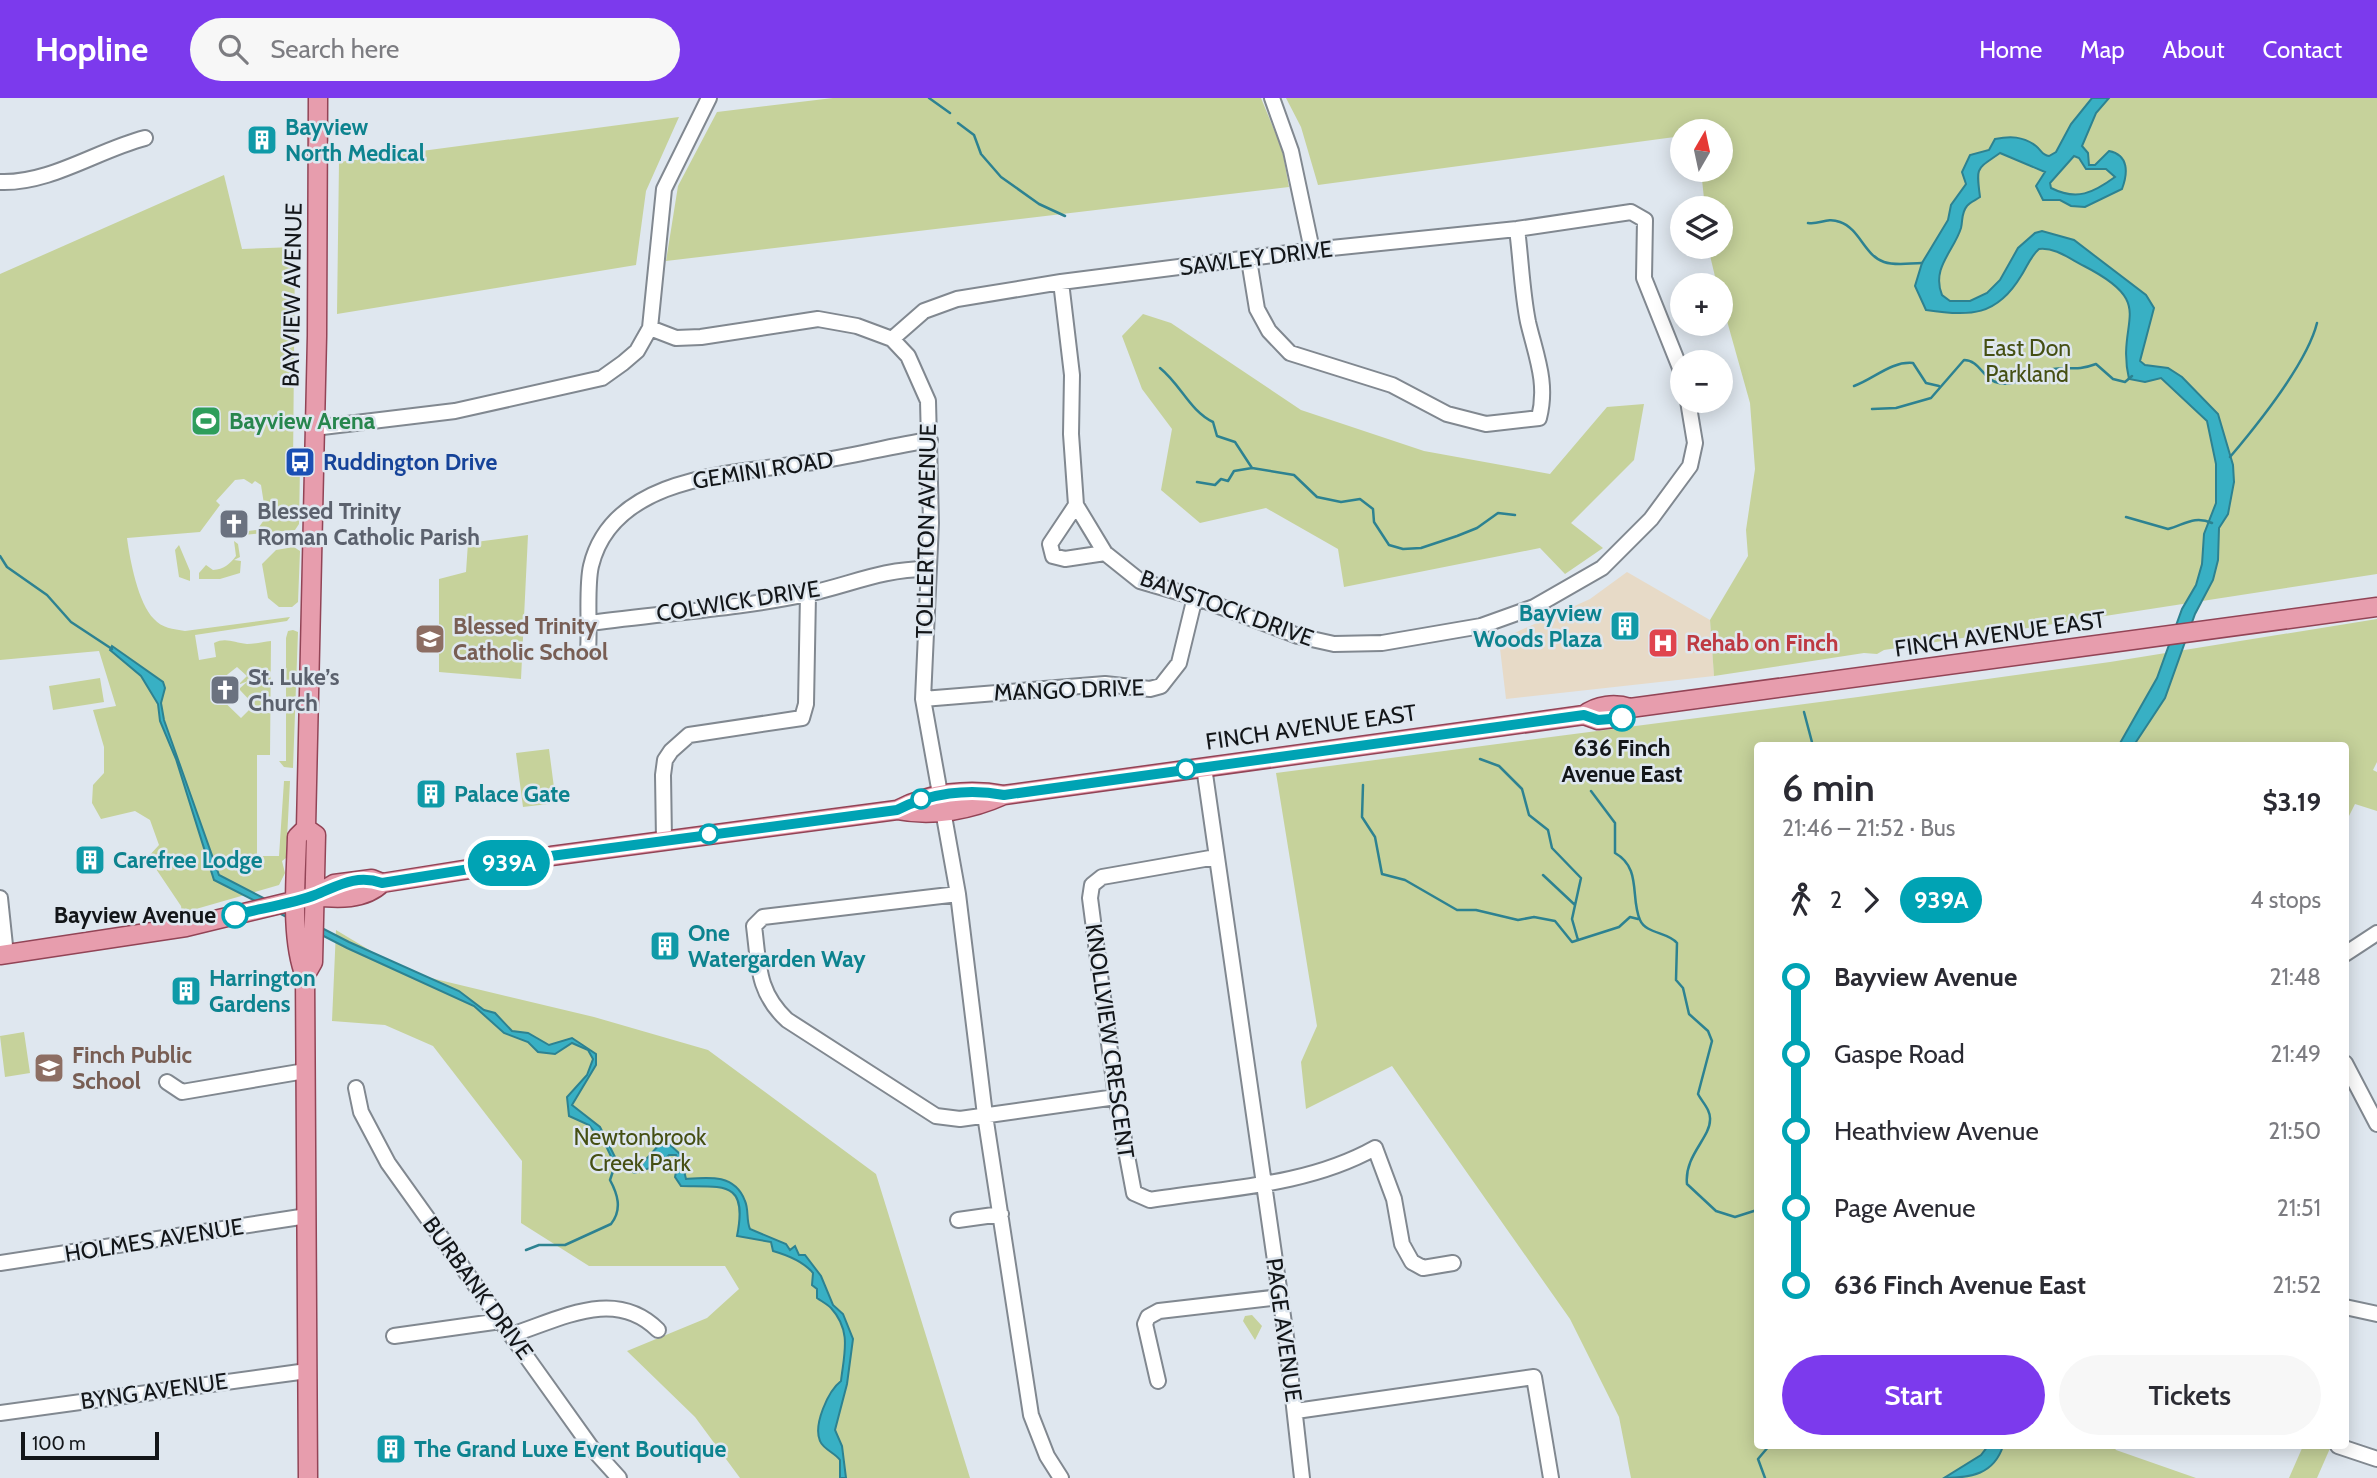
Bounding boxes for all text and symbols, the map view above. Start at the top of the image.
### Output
search box [190,18,680,81]
text: Hopline [35,29,148,69]
icon: search [214,30,252,68]
text: Search here [270,33,399,65]
text: Home [1979,35,2042,64]
text: Map [2080,35,2125,64]
text: About [2163,35,2225,64]
text: Contact [2263,35,2342,64]
place label: Bayview North Medical [285,113,425,167]
north arrow [1670,119,1732,182]
map controls [1670,119,1733,413]
building icon: Bayview North Medical [245,123,279,157]
button: layers [1670,196,1733,259]
street label: BAYVIEW AVENUE [276,203,308,387]
street label: SAWLEY DRIVE [1178,235,1334,281]
button: + [1670,273,1733,336]
park label: East Don Parkland [1983,334,2071,388]
button: − [1670,350,1733,413]
sports icon: Bayview Arena [189,404,223,438]
place label: Bayview Arena [229,407,376,435]
street label: TOLLERTON AVENUE [910,423,942,639]
bus stop icon: Ruddington Drive [283,445,317,479]
street label: GEMINI ROAD [691,445,835,495]
place label: Ruddington Drive [323,448,497,476]
place label: Blessed Trinity Roman Catholic Parish [257,497,480,551]
church icon: Blessed Trinity Roman Catholic Parish [217,507,251,541]
street label: BANSTOCK DRIVE [1136,564,1318,652]
street label: COLWICK DRIVE [654,574,822,628]
place label: Bayview Woods Plaza [1473,599,1603,653]
street label: FINCH AVENUE EAST [1893,605,2107,663]
building icon: Bayview Woods Plaza [1608,609,1642,643]
place label: Blessed Trinity Catholic School [453,612,608,666]
school or university icon: Blessed Trinity Catholic School [413,622,447,656]
hospital icon: Rehab on Finch [1646,626,1680,660]
place label: Rehab on Finch [1686,629,1839,657]
place label: St. Luke’s Church [248,663,340,717]
church icon: St. Luke’s Church [208,673,242,707]
street label: MANGO DRIVE [993,673,1145,707]
street label: FINCH AVENUE EAST [1204,698,1418,756]
marker: 636 Finch Avenue East [1609,705,1635,731]
place label: 636 Finch Avenue East [1561,734,1683,788]
unlabelled marker [1176,759,1196,779]
text: 6 min [1782,764,1875,811]
building icon: Palace Gate [414,777,448,811]
place label: Palace Gate [454,780,570,808]
text: $3.19 [2262,786,2321,818]
unlabelled marker [911,789,931,809]
text: 21:46 – 21:52 · Bus [1782,814,1955,842]
unlabelled marker [699,824,719,844]
line badge: 939A [460,840,558,886]
building icon: Carefree Lodge [73,843,107,877]
place label: Carefree Lodge [113,846,263,874]
text: 939A [482,848,536,877]
icon: walk [1782,881,1820,919]
icon: forward [1852,881,1890,919]
text: 939A [1914,885,1968,914]
text: 2 [1830,886,1842,914]
text: 4 stops [2250,886,2321,914]
place label: Bayview Avenue [54,901,216,929]
marker: Bayview Avenue [222,902,248,928]
place label: One Watergarden Way [688,919,866,973]
street label: KNOLLVIEW CRESCENT [1080,922,1140,1160]
building icon: One Watergarden Way [648,929,682,963]
text: Bayview Avenue [1834,961,2017,993]
text: 21:48 [2269,963,2321,991]
place label: Harrington Gardens [209,964,316,1018]
building icon: Harrington Gardens [169,974,203,1008]
text: Gaspe Road [1834,1038,1965,1070]
text: 21:49 [2270,1040,2321,1068]
place label: Finch Public School [72,1041,192,1095]
school or university icon: Finch Public School [32,1051,66,1085]
text: Heathview Avenue [1834,1115,2039,1147]
text: 21:50 [2268,1117,2321,1145]
park label: Newtonbrook Creek Park [574,1123,707,1177]
text: Page Avenue [1834,1192,1976,1224]
text: 21:51 [2277,1194,2321,1222]
street label: BURBANK DRIVE [417,1211,539,1365]
street label: HOLMES AVENUE [63,1212,245,1268]
street label: PAGE AVENUE [1260,1256,1308,1404]
text: 636 Finch Avenue East [1834,1269,2086,1301]
text: 21:52 [2272,1271,2321,1299]
button: Start [1782,1355,2045,1435]
button: Tickets [2059,1355,2321,1435]
street label: BYNG AVENUE [79,1367,229,1415]
scale bar [21,1429,159,1461]
text: 100 m [32,1432,86,1455]
building icon: The Grand Luxe Event Boutique [374,1432,408,1466]
place label: The Grand Luxe Event Boutique [414,1435,727,1463]

